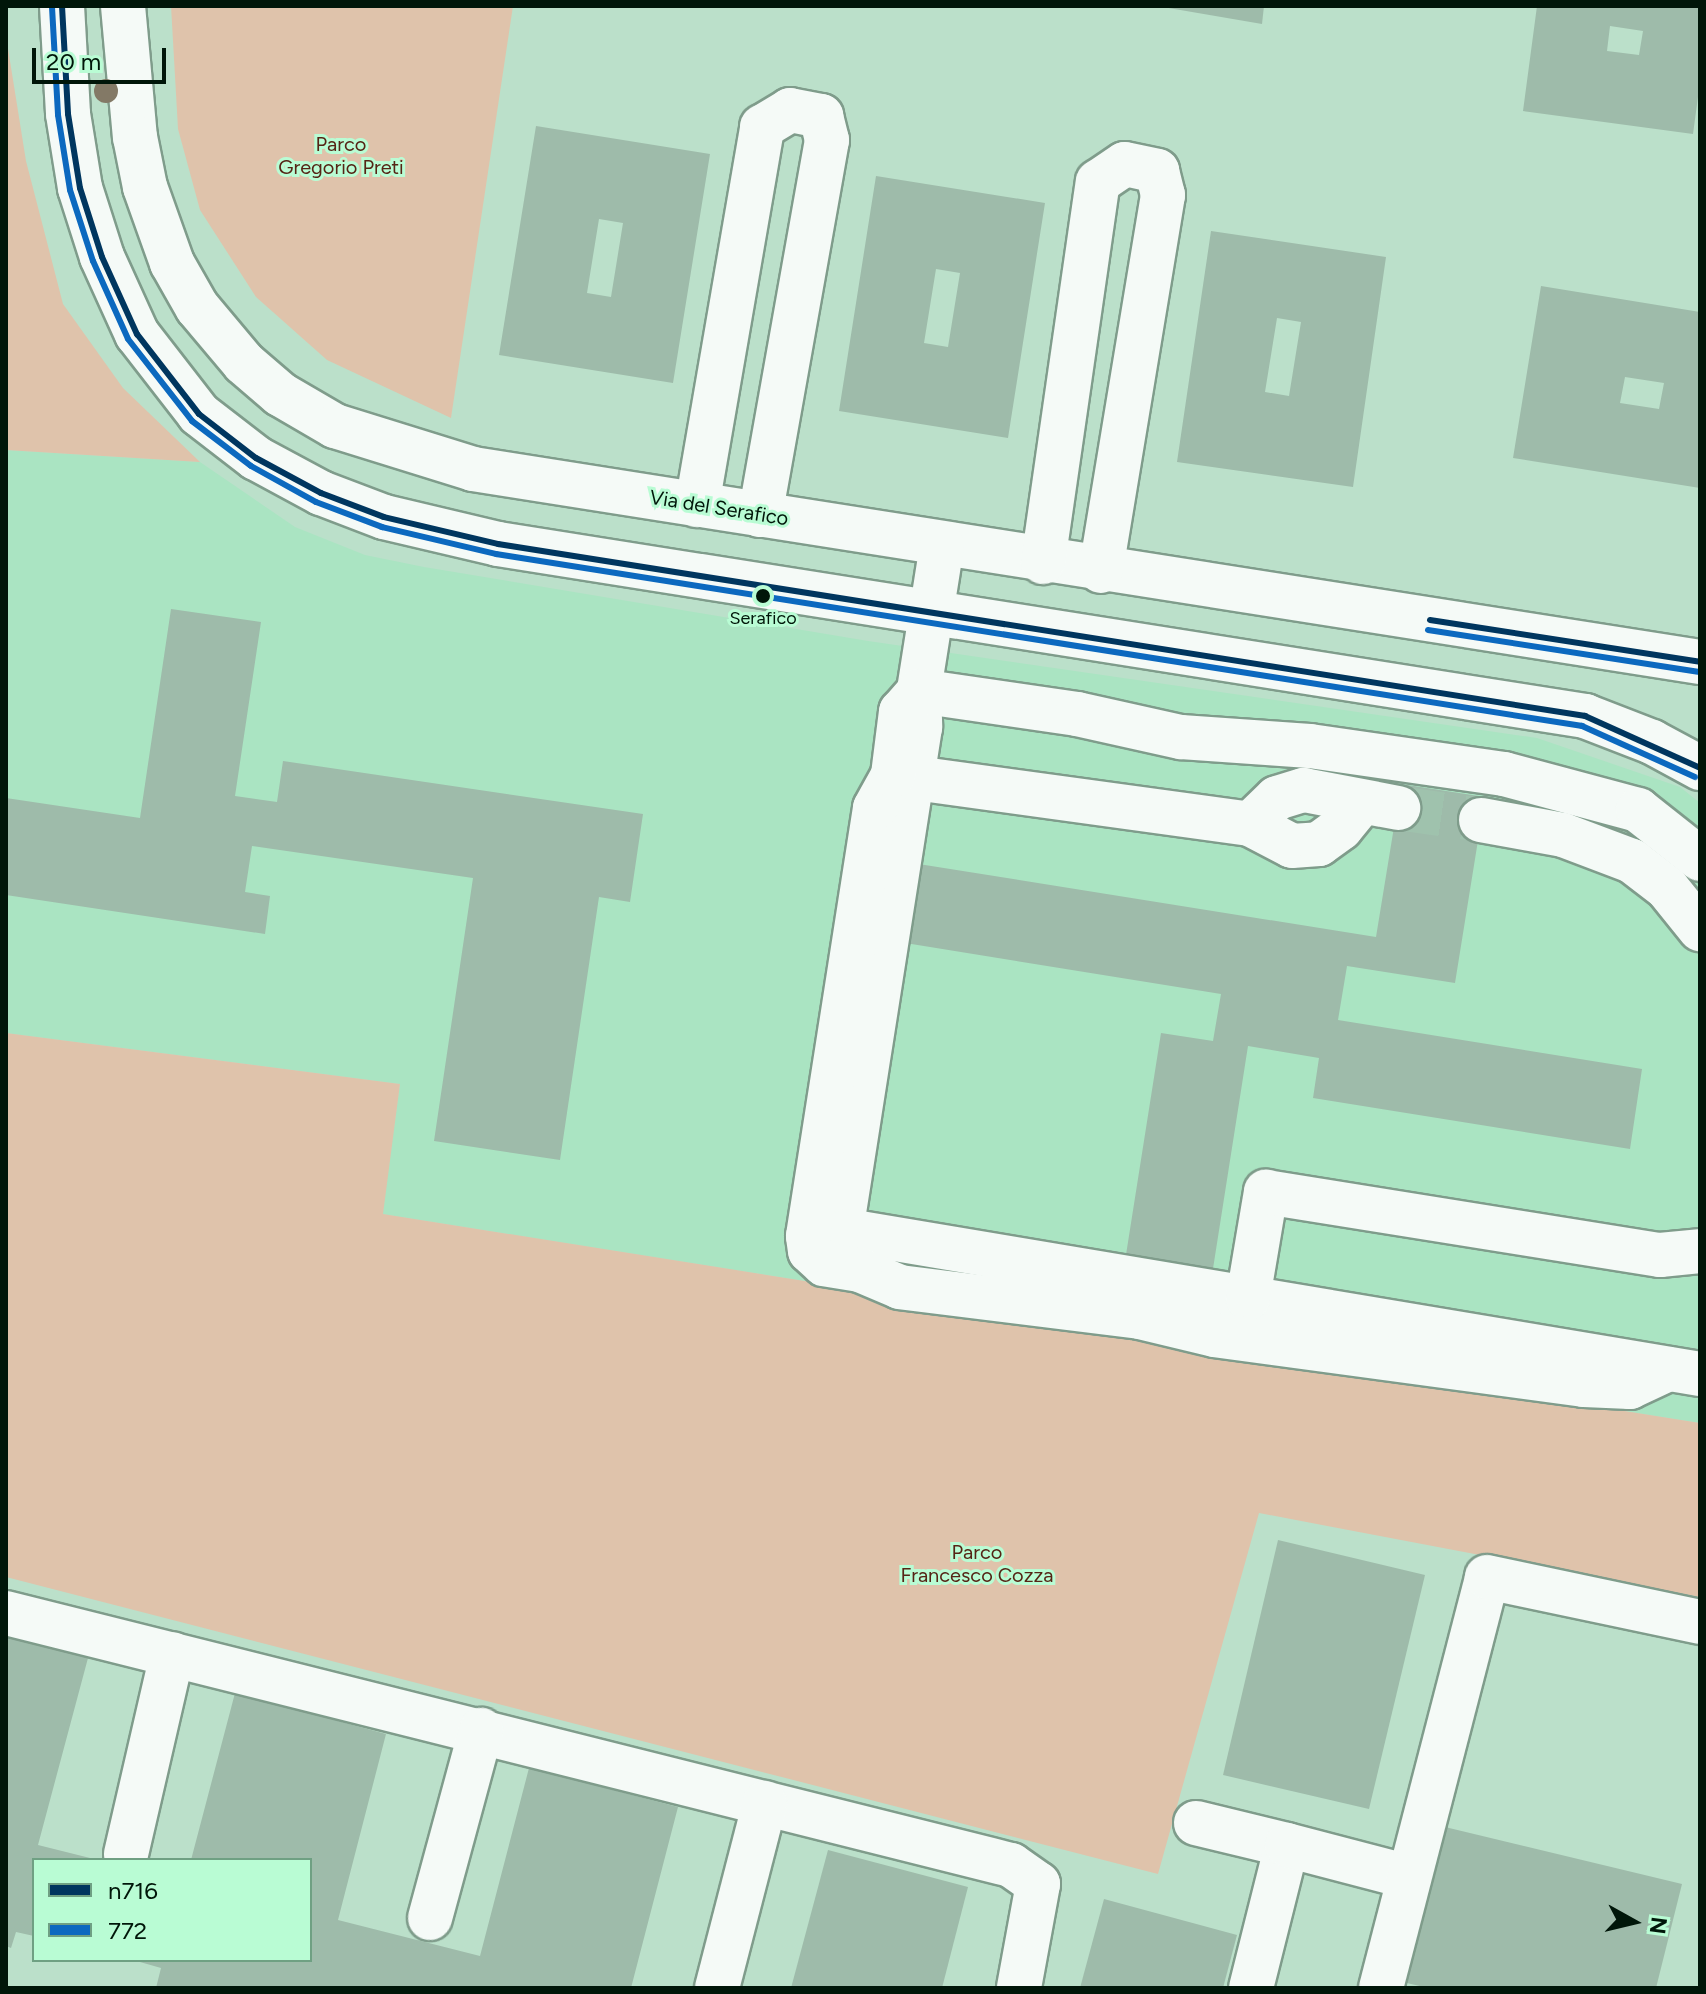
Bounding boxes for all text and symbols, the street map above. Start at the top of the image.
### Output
scale bar [36,32,170,82]
text: 20 m [46,47,101,76]
park label: Parco Gregorio Preti [278,132,404,179]
street label: Via del Serafico [648,485,790,531]
marker: Serafico [755,588,771,604]
place label: Serafico [729,607,797,629]
park label: Parco Francesco Cozza [900,1541,1054,1588]
legend [32,1858,312,1962]
text: n716 [108,1876,158,1905]
north arrow [1594,1882,1674,1962]
text: N [1644,1915,1673,1936]
text: 772 [108,1916,147,1945]

